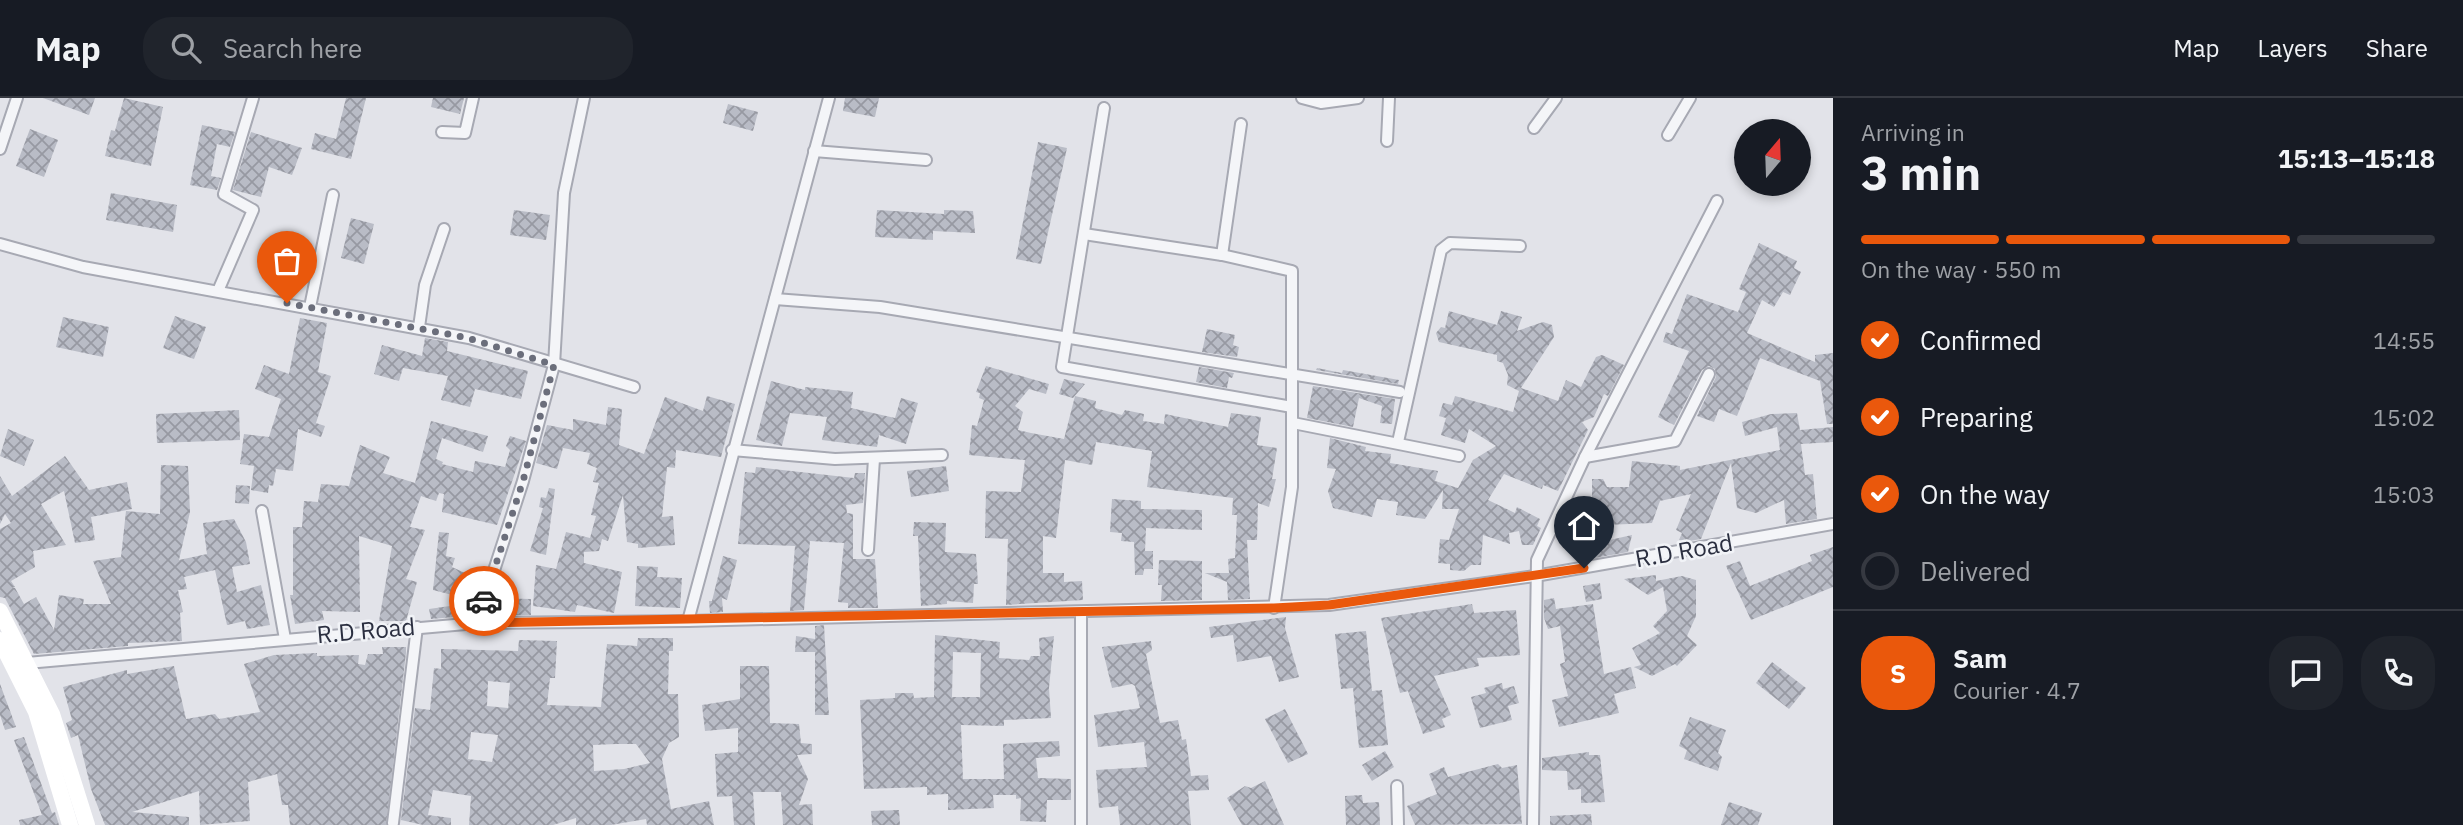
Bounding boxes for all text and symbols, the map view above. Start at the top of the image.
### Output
search box [143,17,633,80]
text: Map [35,27,101,70]
icon: search [167,29,205,67]
text: Search here [223,31,362,65]
text: Map [2173,32,2220,64]
text: Layers [2258,32,2328,64]
text: Share [2366,32,2428,64]
text: Arriving in [1861,117,1965,147]
north arrow [1734,119,1811,196]
map controls [1734,119,1811,196]
text: 15:13–15:18 [2278,141,2435,175]
text: 3 min [1861,143,1981,203]
pin [257,231,317,303]
icon: bag [268,242,306,280]
text: On the way · 550 m [1861,254,2061,284]
icon: check [1861,321,1899,359]
text: Confirmed [1920,323,2042,357]
text: 14:55 [2373,325,2435,355]
icon: check [1861,398,1899,436]
text: Preparing [1920,400,2033,434]
text: 15:02 [2373,402,2435,432]
icon: check [1861,475,1899,513]
text: On the way [1920,477,2050,511]
text: 15:03 [2373,479,2435,509]
pin [1554,496,1614,568]
icon: home [1565,507,1603,545]
street label: R.D Road [1632,526,1735,574]
text: Delivered [1920,554,2031,588]
courier [449,566,519,636]
icon: car [465,582,503,620]
street label: R.D Road [315,610,417,650]
button: chat [2269,636,2343,710]
button: phone [2361,636,2435,710]
text: Sam [1953,641,2007,675]
text: S [1890,656,1906,690]
text: Courier · 4.7 [1953,675,2081,705]

